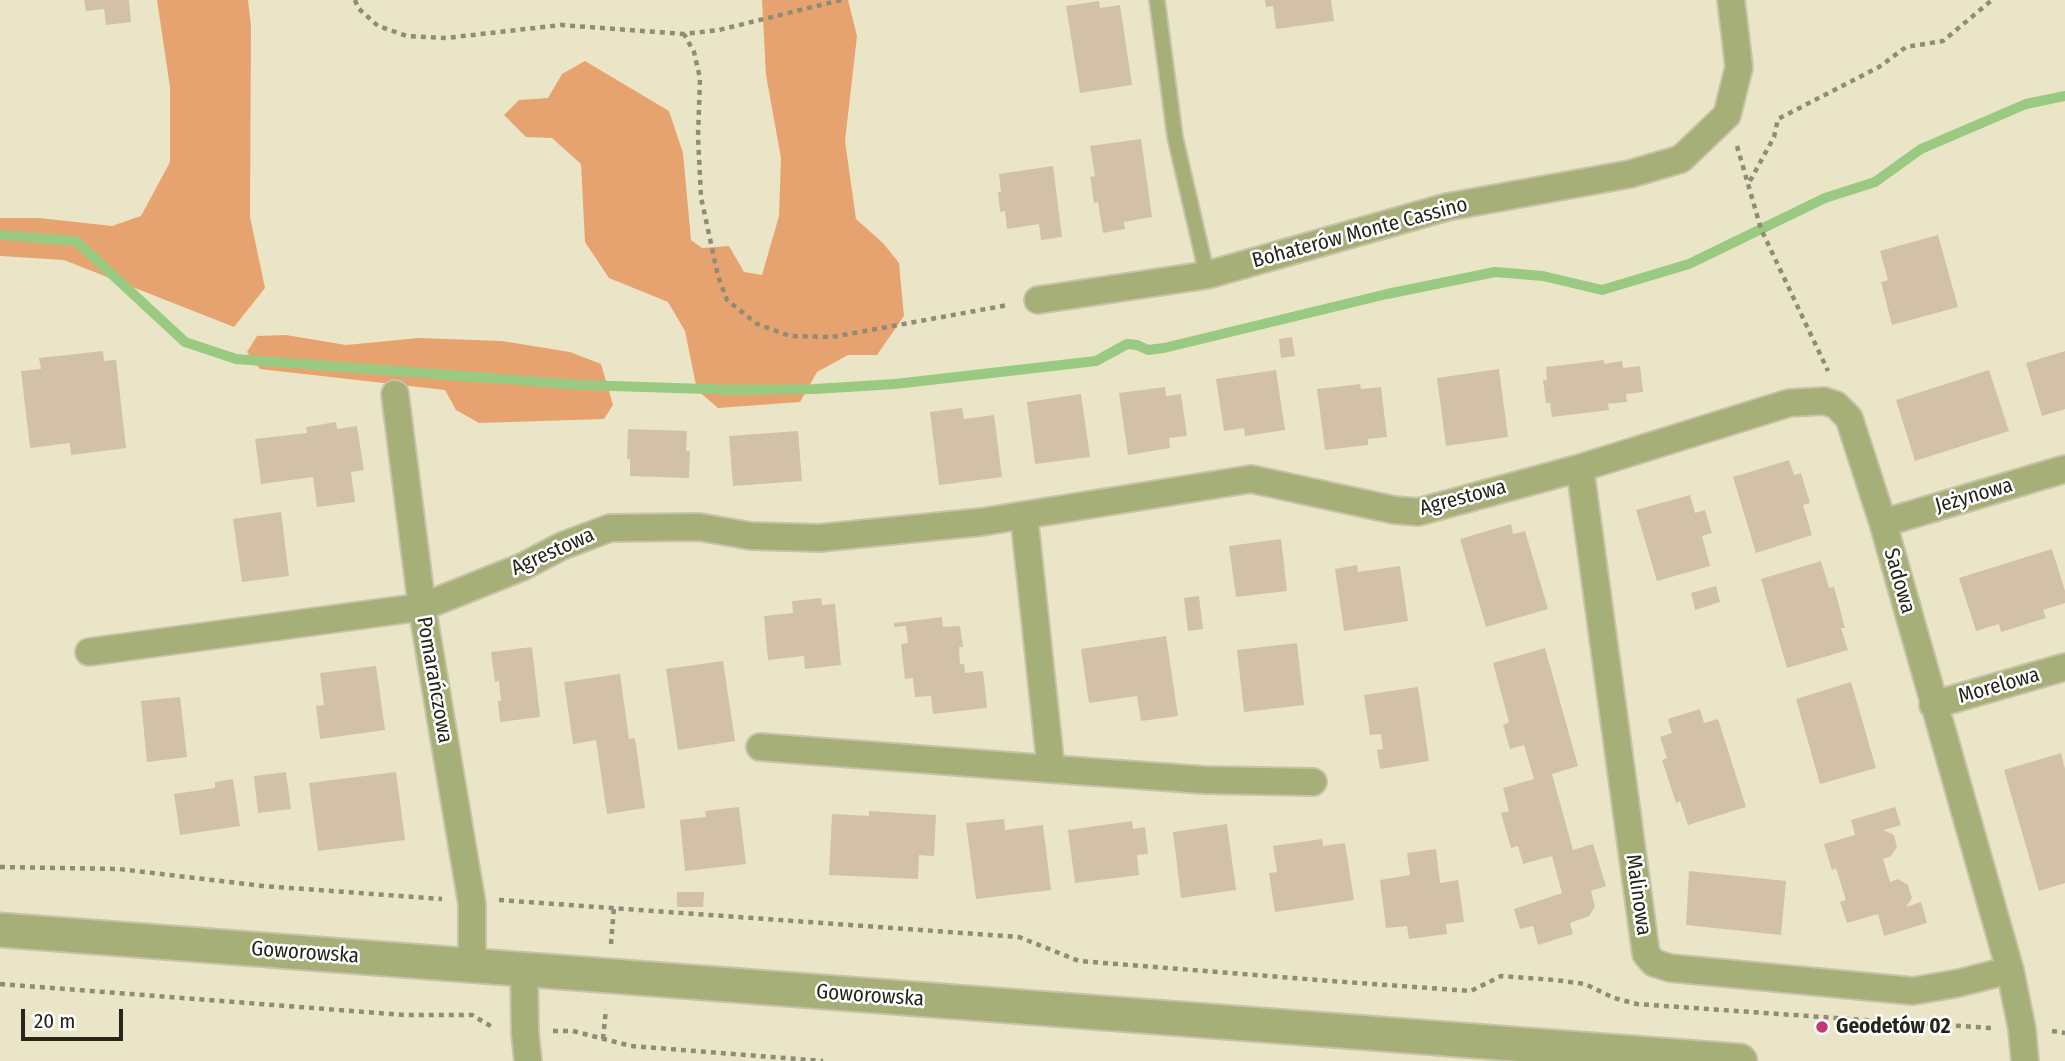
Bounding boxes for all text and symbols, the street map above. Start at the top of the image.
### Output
street label: Bohaterów Monte Cassino [1250,192,1470,274]
street label: Jeżynowa [1932,473,2016,519]
street label: Agrestowa [1417,474,1509,522]
street label: Agrestowa [508,523,598,581]
street label: Sadowa [1878,545,1920,617]
street label: Pomarańczowa [410,615,458,745]
street label: Morelowa [1955,662,2043,710]
street label: Malinowa [1620,853,1656,937]
street label: Goworowska [250,937,360,969]
street label: Goworowska [815,980,925,1012]
scale bar [24,995,126,1038]
text: 20 m [34,1008,75,1034]
place label: Geodetów 02 [1836,1014,1950,1040]
marker: Geodetów 02 [1814,1019,1830,1035]

